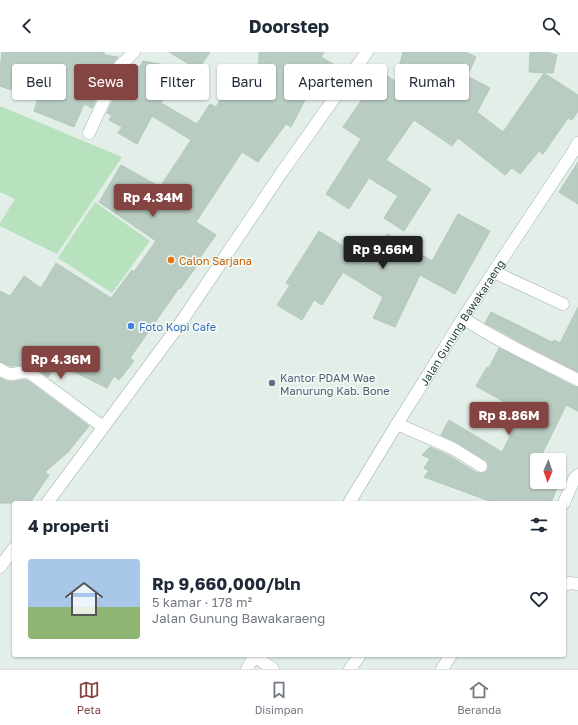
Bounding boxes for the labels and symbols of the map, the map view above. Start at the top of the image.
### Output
pin: Rp 4.34M [112,184,194,218]
pin: Rp 9.66M [342,236,424,270]
place label: Calon Sarjana [179,254,252,267]
marker: Calon Sarjana [166,255,176,265]
street label: Jalan Gunung Bawakaraeng [417,257,507,388]
place label: Foto Kopi Cafe [139,320,216,333]
marker: Foto Kopi Cafe [126,321,136,331]
pin: Rp 4.36M [20,346,102,380]
place label: Kantor PDAM Wae Manurung Kab. Bone [280,371,390,397]
marker: Kantor PDAM Wae Manurung Kab. Bone [267,378,277,388]
pin: Rp 8.86M [468,402,550,436]
north arrow [530,453,566,489]

